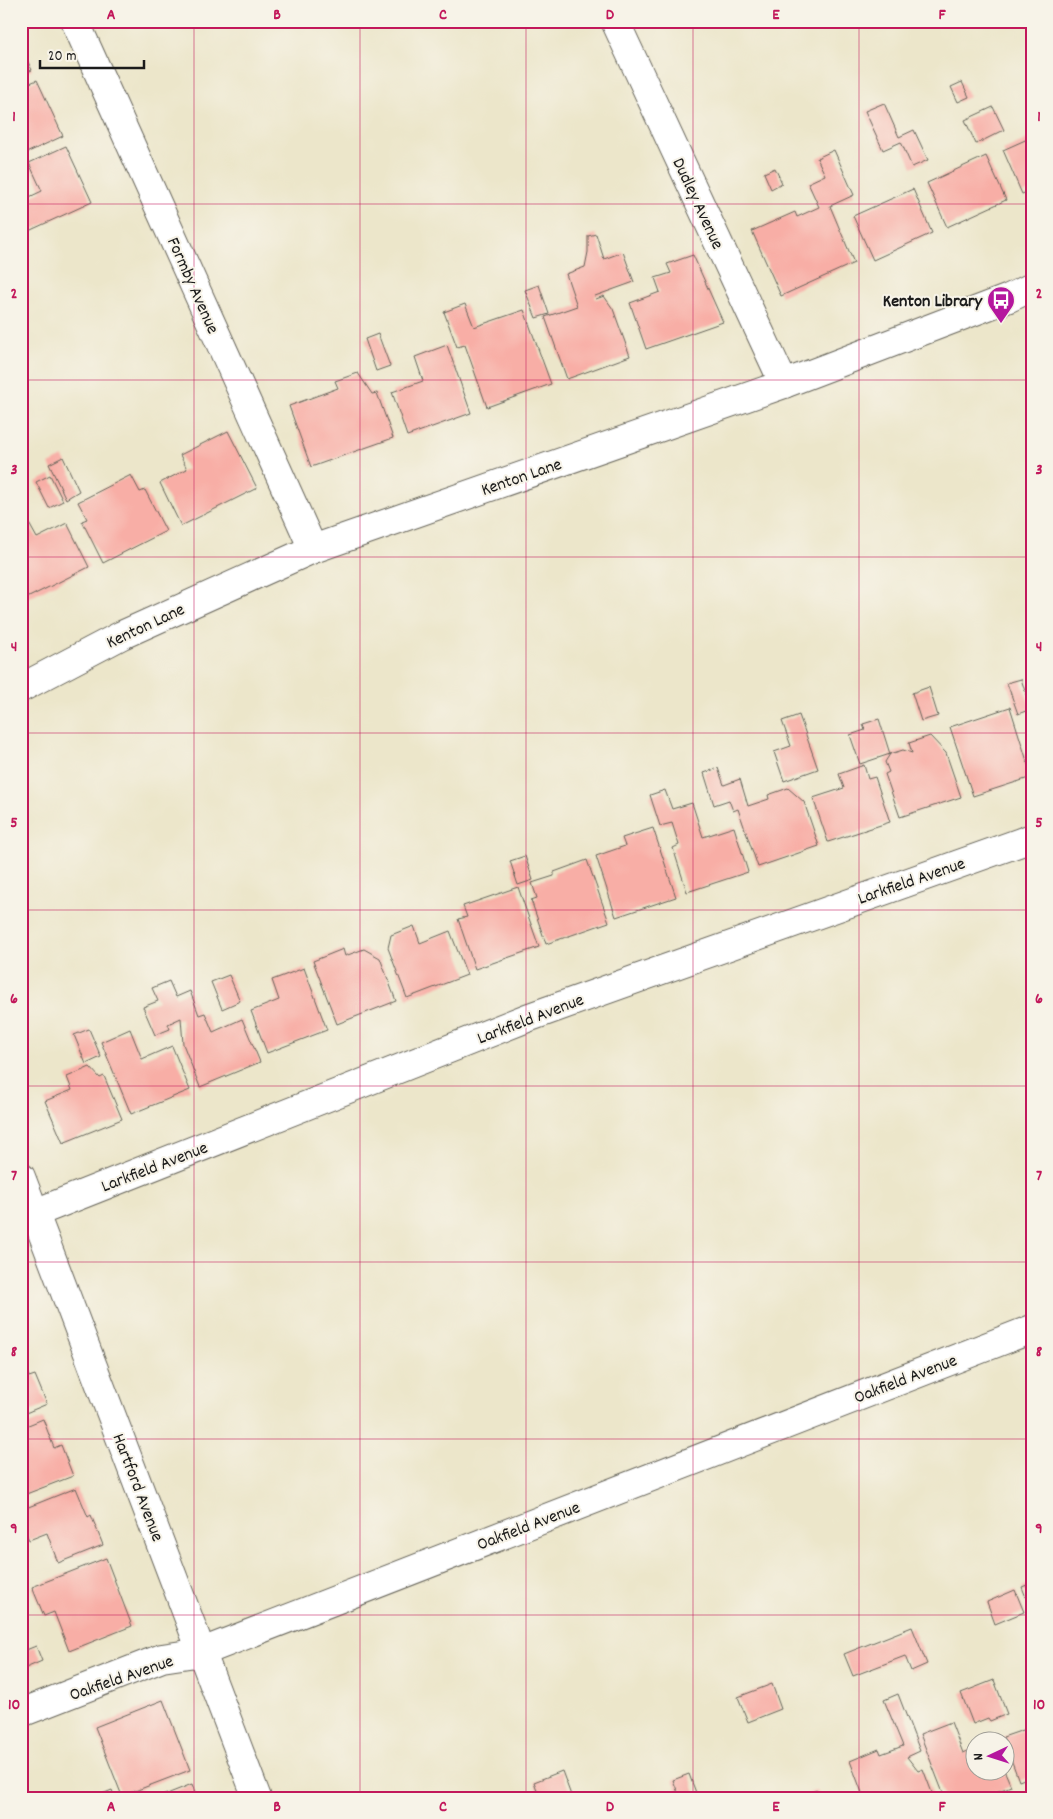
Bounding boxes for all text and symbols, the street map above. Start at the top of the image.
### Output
text: A [107,4,116,27]
text: B [273,4,281,27]
text: C [439,4,447,27]
text: D [606,4,615,27]
text: E [772,4,780,27]
text: F [938,4,946,27]
scale bar [40,38,144,70]
text: 20 m [48,46,76,68]
text: 1 [12,106,16,129]
text: 1 [1037,106,1041,129]
street label: Dudley Avenue [665,154,729,254]
street label: Formby Avenue [159,234,224,338]
text: 2 [11,283,18,306]
text: 2 [1036,283,1043,306]
bus stop icon: Kenton Library [986,285,1016,324]
place label: Kenton Library [883,290,983,315]
street label: Kenton Lane [478,453,566,504]
text: 3 [10,459,18,482]
text: 3 [1035,459,1043,482]
street label: Kenton Lane [103,598,189,656]
text: 4 [11,636,17,659]
text: 4 [1036,636,1042,659]
text: 5 [10,812,18,835]
text: 5 [1035,812,1043,835]
street label: Larkfield Avenue [855,852,969,912]
text: 6 [10,988,18,1011]
text: 6 [1035,988,1043,1011]
street label: Larkfield Avenue [474,989,588,1052]
street label: Larkfield Avenue [98,1137,212,1200]
text: 7 [11,1165,17,1188]
text: 7 [1036,1165,1042,1188]
text: 8 [11,1341,18,1364]
text: 8 [1036,1341,1043,1364]
street label: Oakfield Avenue [851,1349,961,1411]
street label: Hartford Avenue [105,1430,169,1546]
street label: Oakfield Avenue [474,1496,584,1558]
text: 9 [10,1518,18,1541]
text: 9 [1035,1518,1043,1541]
street label: Oakfield Avenue [66,1650,177,1709]
text: 10 [8,1694,20,1717]
text: 10 [1033,1694,1045,1717]
north arrow [966,1732,1016,1782]
text: N [969,1753,989,1761]
text: A [107,1796,116,1819]
text: B [273,1796,281,1819]
text: C [439,1796,447,1819]
text: D [606,1796,615,1819]
text: E [772,1796,780,1819]
text: F [938,1796,946,1819]

